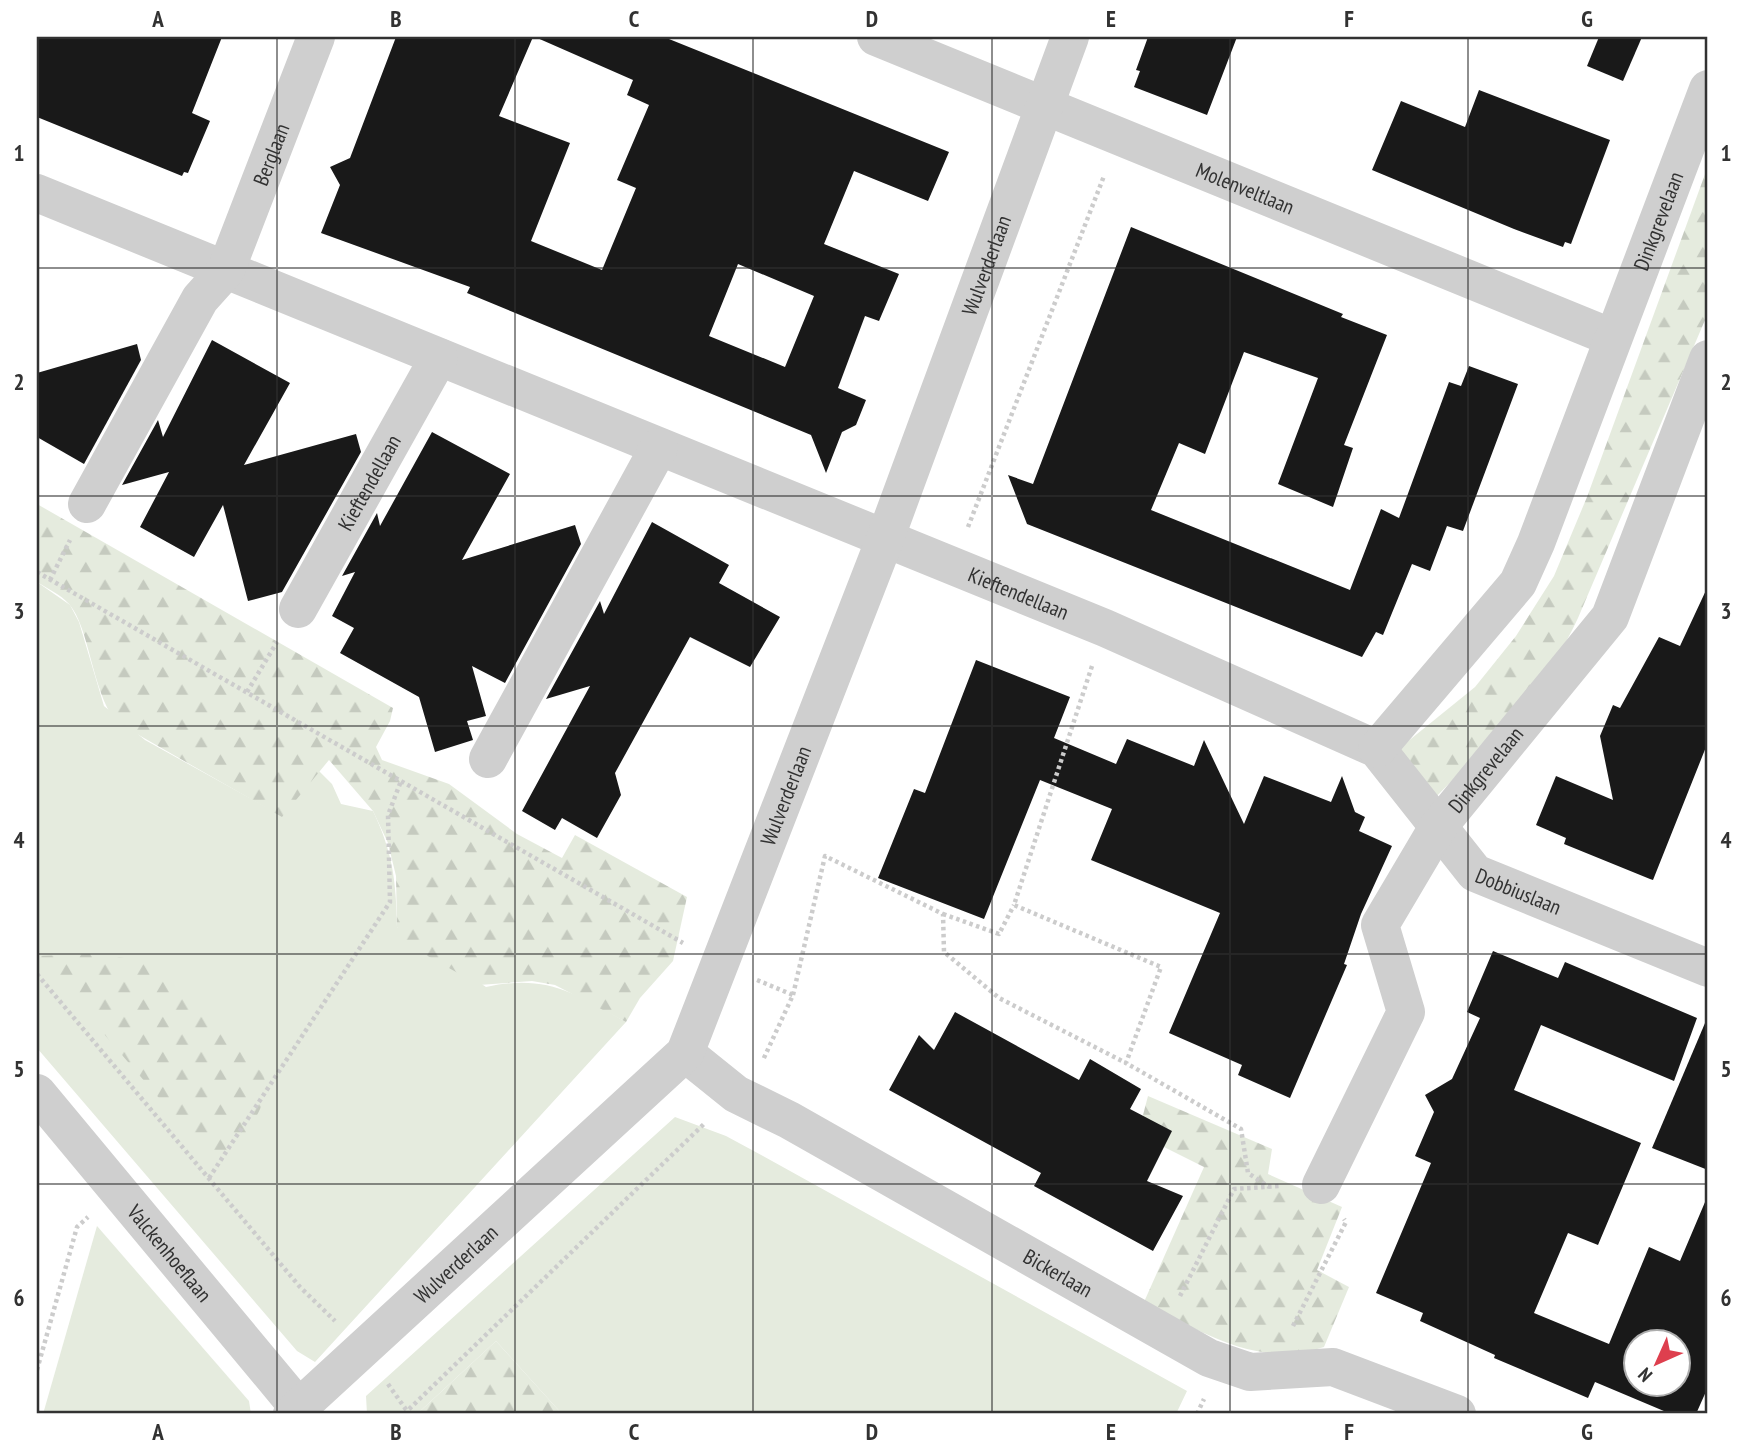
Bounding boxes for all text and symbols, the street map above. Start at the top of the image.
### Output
text: A [151,4,164,33]
text: B [390,4,402,33]
text: C [629,4,640,33]
text: D [866,4,878,33]
text: E [1106,4,1116,33]
text: F [1344,4,1354,33]
text: G [1581,4,1593,33]
street label: Berglaan [246,119,295,189]
text: 1 [14,138,25,167]
text: 1 [1721,138,1732,167]
street label: Molenveltlaan [1192,156,1299,220]
street label: Dinkgrevelaan [1627,168,1689,274]
street label: Wulverderlaan [955,211,1017,319]
text: 2 [14,367,25,396]
text: 2 [1721,367,1732,396]
street label: Kieftendellaan [331,430,406,535]
street label: Kieftendellaan [965,560,1073,625]
text: 3 [14,596,25,625]
text: 3 [1721,596,1732,625]
street label: Dinkgrevelaan [1442,721,1529,818]
street label: Wulverderlaan [754,742,817,849]
text: 4 [14,825,25,854]
text: 4 [1721,825,1732,854]
street label: Dobbiuslaan [1472,861,1565,920]
text: 5 [14,1054,25,1083]
text: 5 [1721,1054,1732,1083]
street label: Valckenhoeflaan [121,1198,218,1307]
street label: Wulverderlaan [408,1219,503,1309]
street label: Bickerlaan [1019,1242,1098,1303]
text: 6 [14,1283,25,1312]
text: 6 [1721,1283,1732,1312]
north arrow [1622,1328,1692,1398]
text: N [1633,1363,1657,1387]
text: A [151,1417,164,1446]
text: B [390,1417,402,1446]
text: C [629,1417,640,1446]
text: D [866,1417,878,1446]
text: E [1106,1417,1116,1446]
text: F [1344,1417,1354,1446]
text: G [1581,1417,1593,1446]

